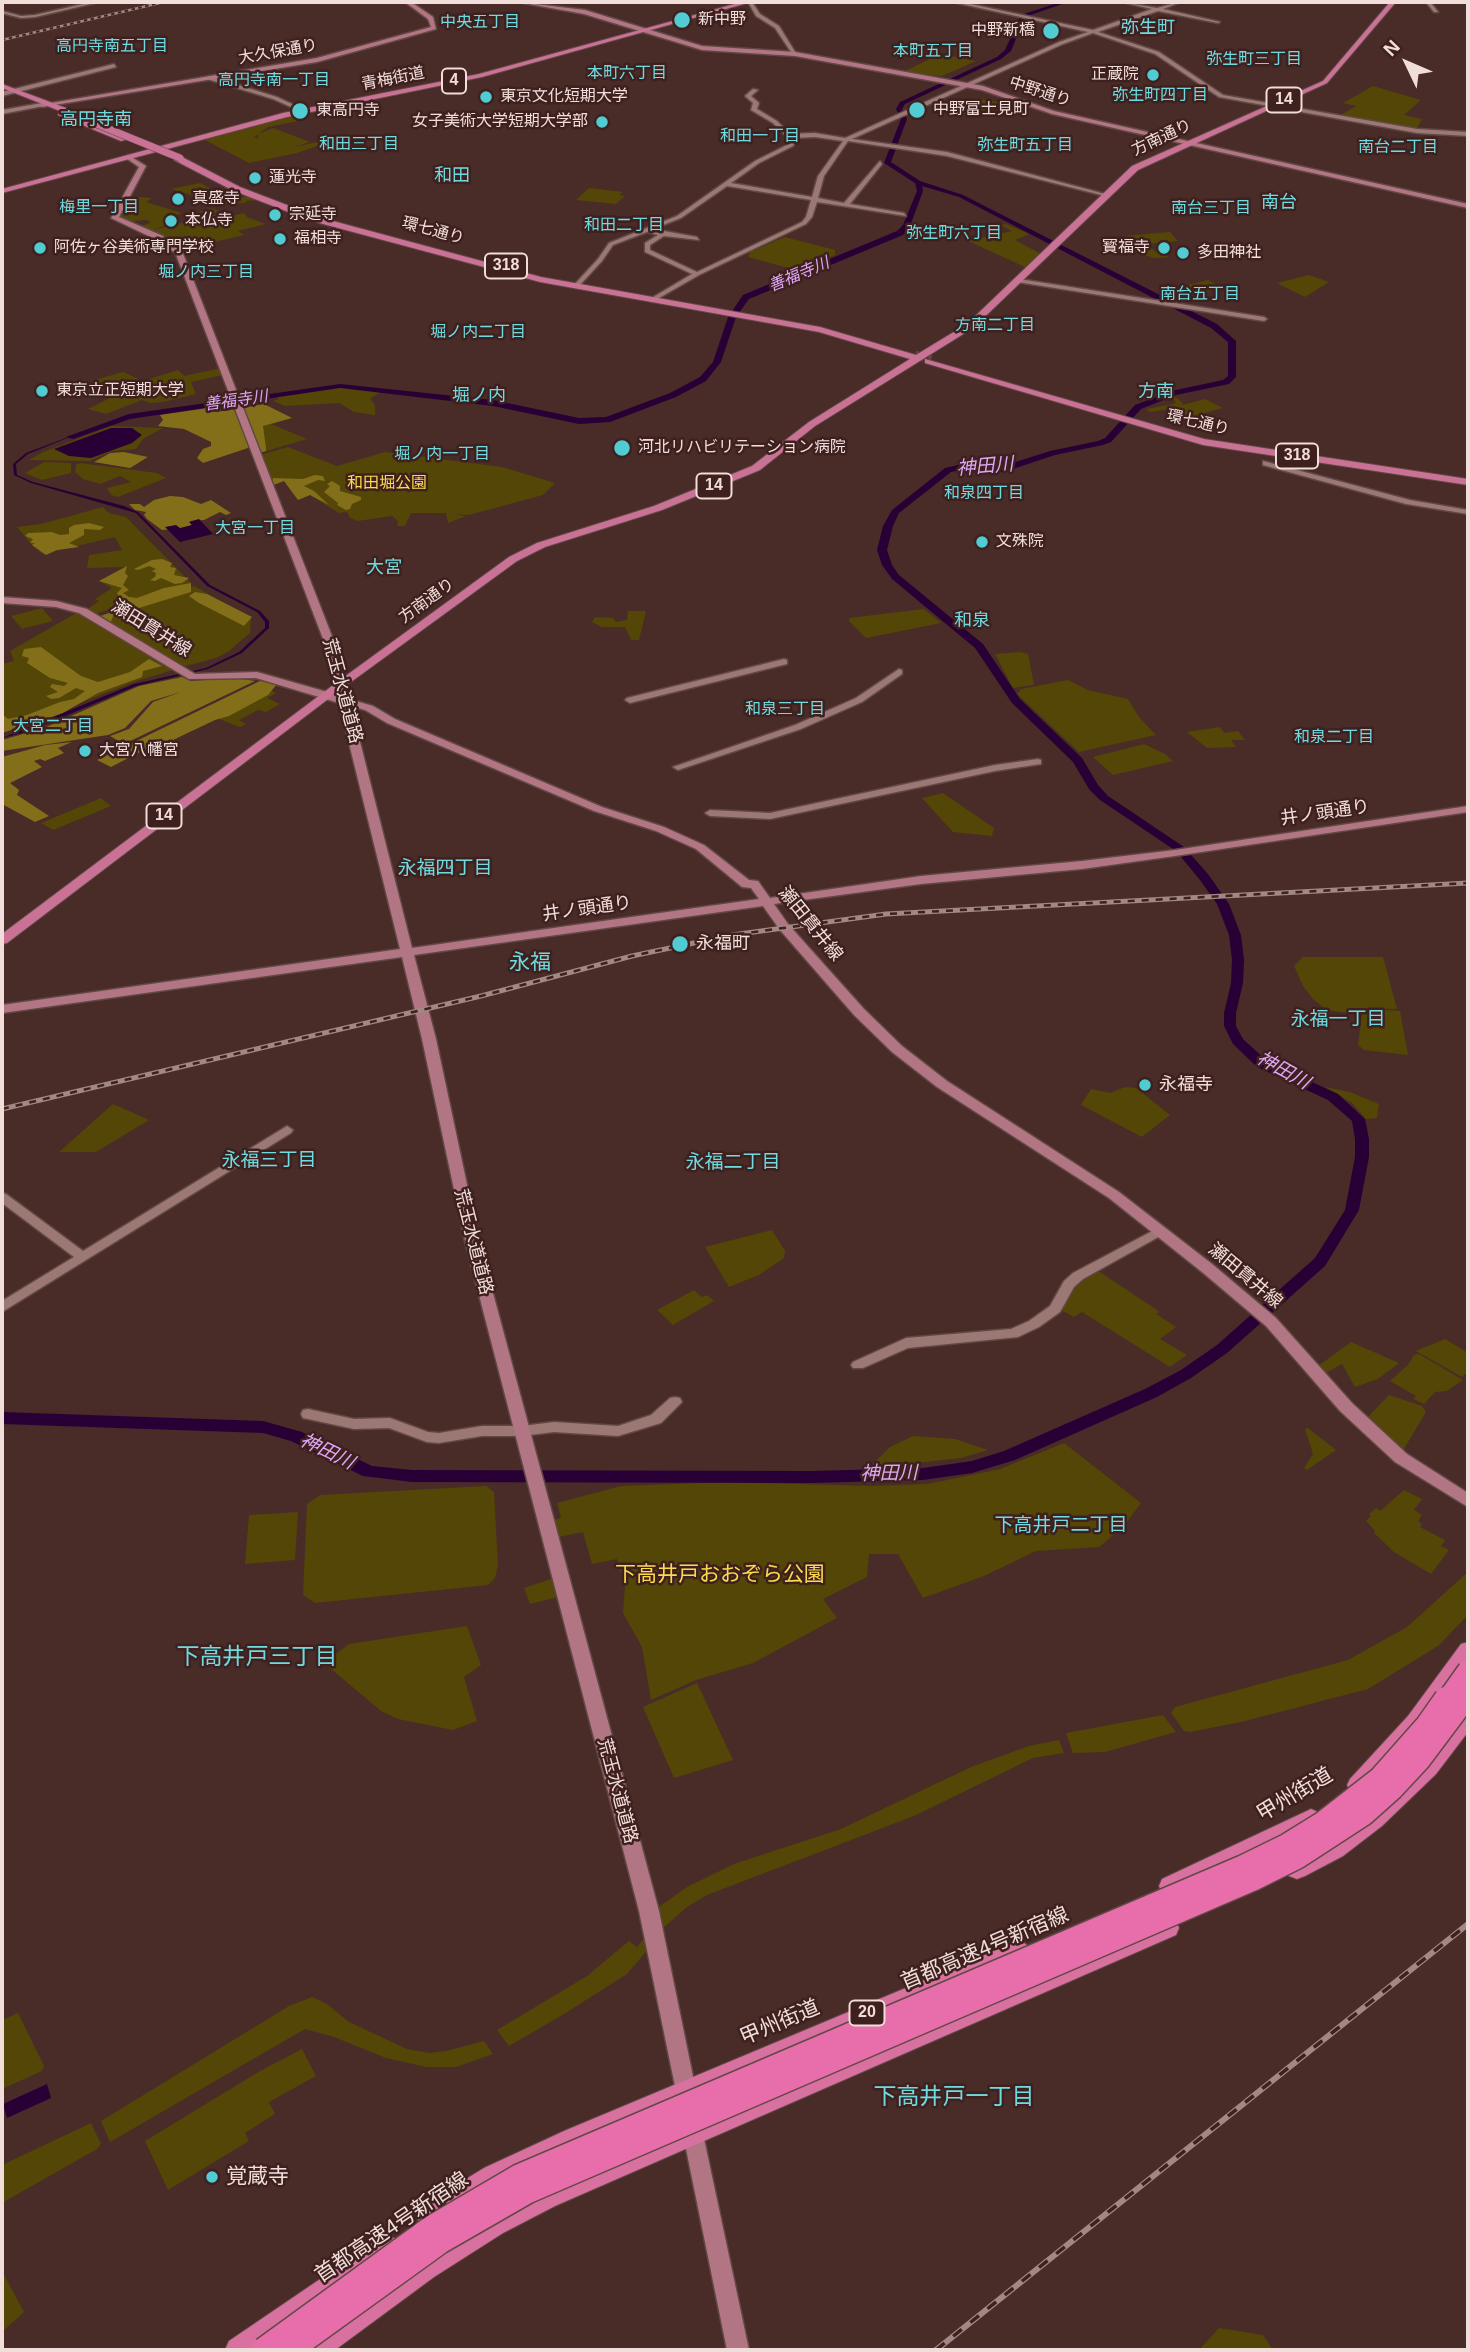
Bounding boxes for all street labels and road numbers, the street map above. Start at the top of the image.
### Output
street label: 大久保通り [237,36,319,68]
street label: 青梅街道 [360,63,426,95]
road number: 4 [442,68,466,94]
street label: 中野通り [1007,73,1073,111]
road number: 14 [1266,88,1302,113]
street label: 方南通り [1129,116,1195,160]
street label: 環七通り [400,213,466,249]
road number: 318 [485,254,527,278]
street label: 環七通り [1165,406,1231,440]
road number: 318 [1276,444,1318,468]
road number: 14 [696,474,732,499]
street label: 方南通り [395,574,459,628]
street label: 瀬田貫井線 [107,596,195,662]
street label: 荒玉水道道路 [318,636,366,746]
street label: 井ノ頭通り [1279,796,1371,830]
road number: 14 [146,804,182,828]
street label: 瀬田貫井線 [773,882,847,966]
street label: 井ノ頭通り [541,892,633,926]
street label: 荒玉水道道路 [449,1187,497,1297]
street label: 瀬田貫井線 [1204,1239,1286,1313]
street label: 荒玉水道道路 [593,1736,641,1846]
street label: 甲州街道 [1253,1763,1337,1827]
street label: 首都高速4号新宿線 [897,1902,1073,1996]
street label: 甲州街道 [736,1995,824,2051]
road number: 20 [850,2000,884,2025]
street label: 首都高速4号新宿線 [310,2167,474,2289]

